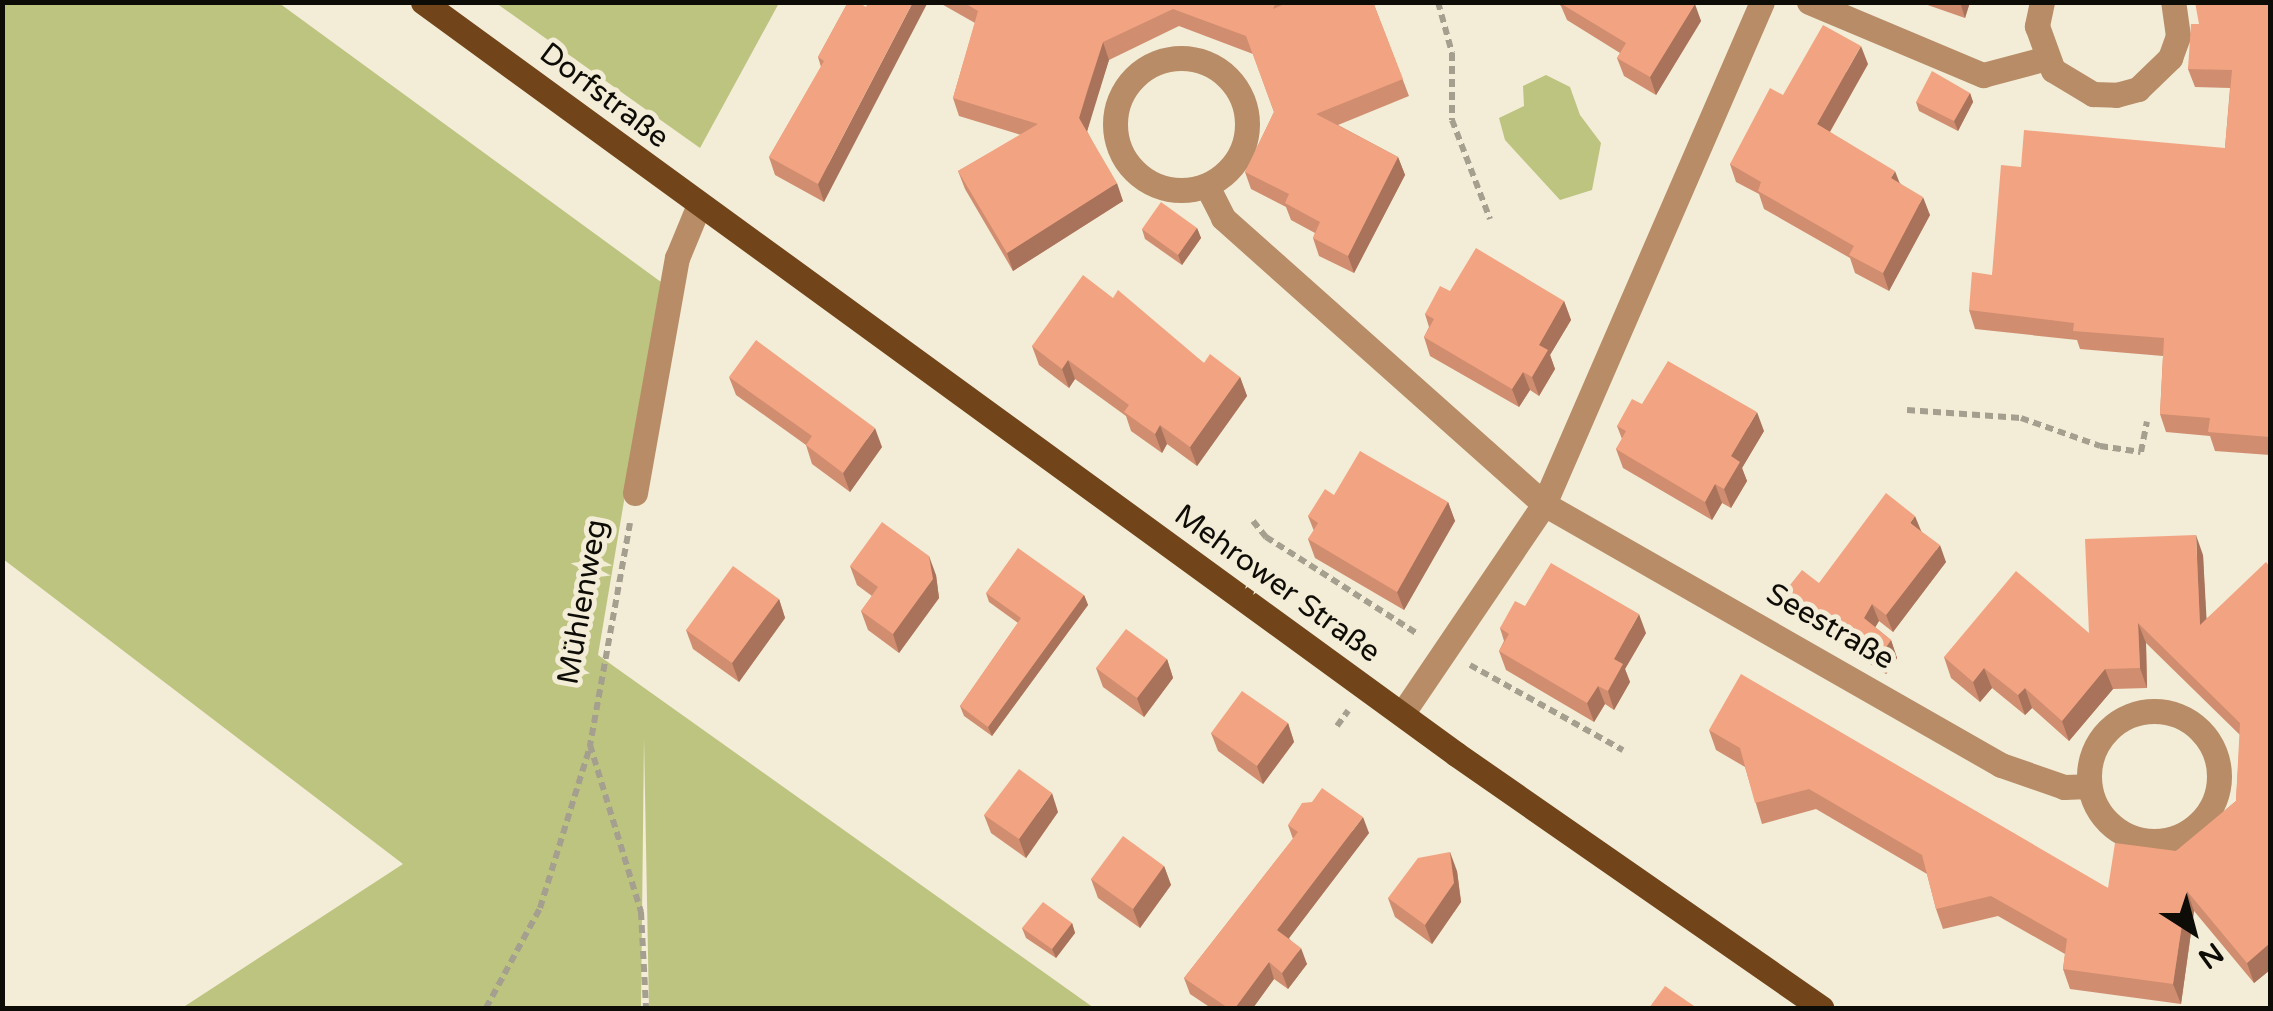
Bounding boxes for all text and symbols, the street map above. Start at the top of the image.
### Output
street label: Dorfstraße [532,36,676,156]
street label: Mehrower Straße [1167,497,1387,671]
street label: Mühlenweg [551,517,615,687]
street label: Seestraße [1760,576,1900,678]
north arrow [2143,881,2243,981]
text: N [2192,935,2230,976]

